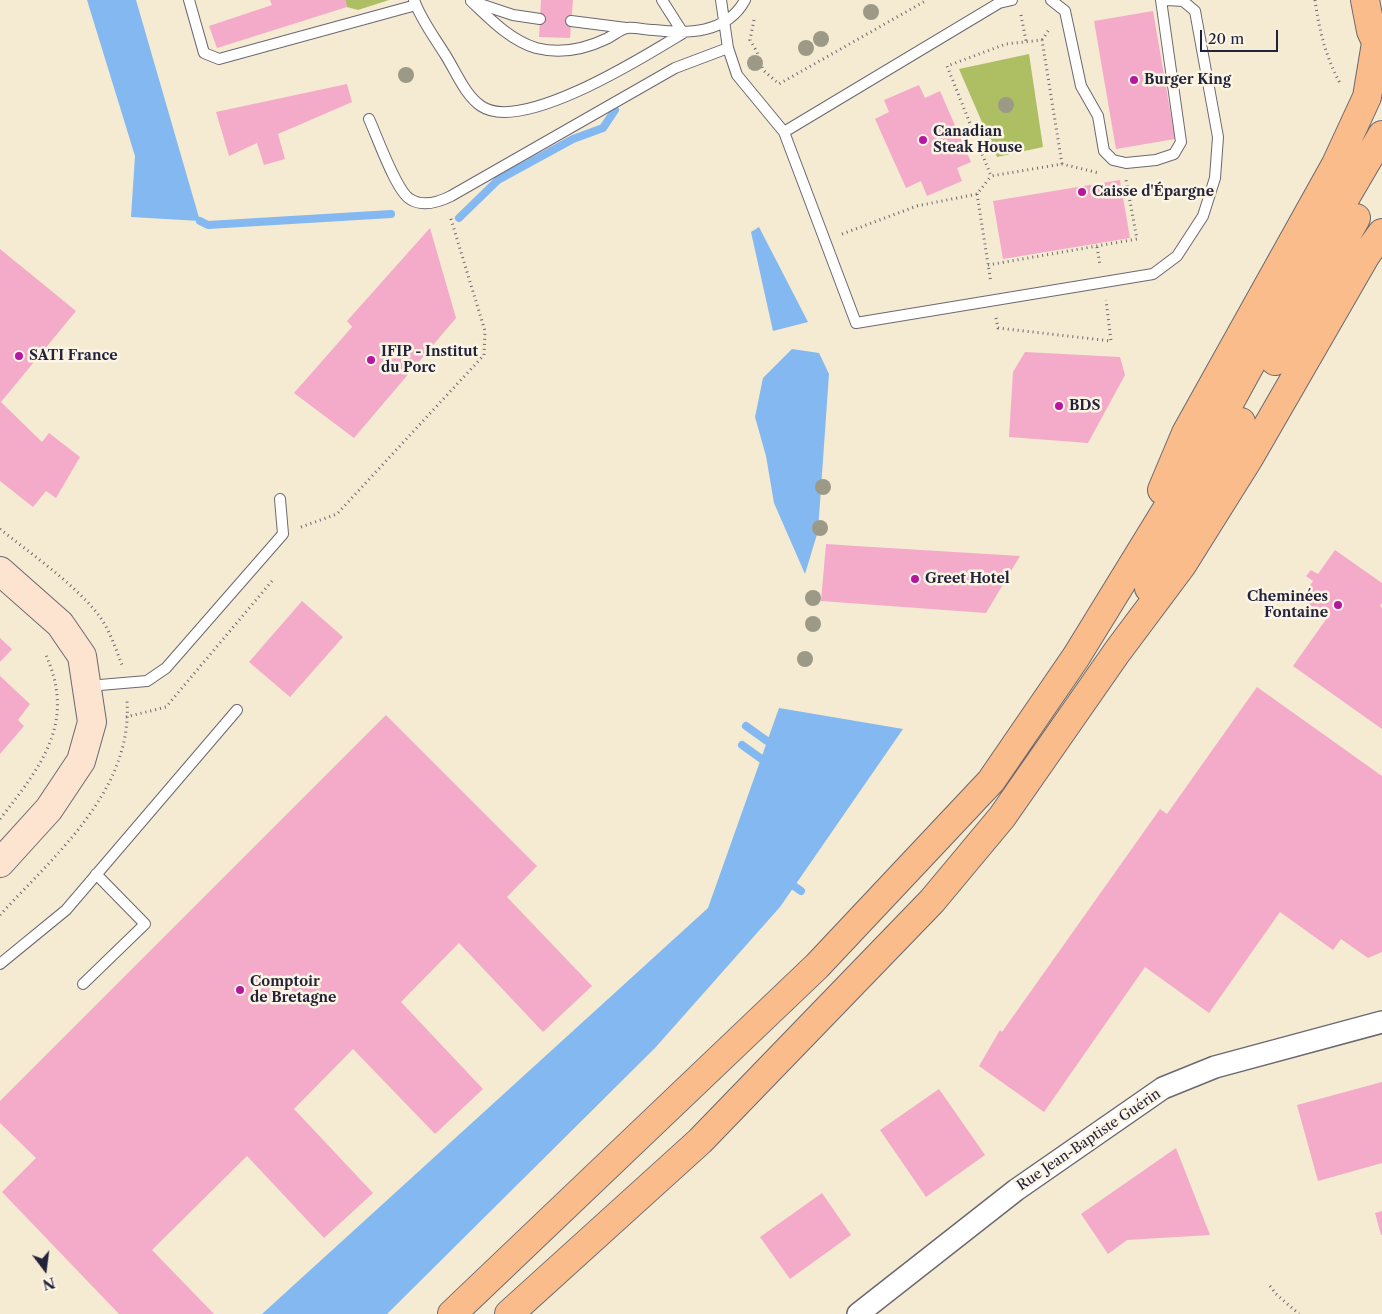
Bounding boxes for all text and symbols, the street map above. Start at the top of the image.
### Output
scale bar [1202,20,1280,52]
text: 20 m [1208,29,1244,48]
place label: Burger King [1144,72,1231,88]
marker: Burger King [1128,74,1140,86]
place label: Canadian Steak House [933,124,1022,156]
marker: Canadian Steak House [917,134,929,146]
place label: Caisse d'Épargne [1092,184,1214,200]
marker: Caisse d'Épargne [1076,186,1088,198]
place label: IFIP - Institut du Porc [381,344,478,377]
place label: SATI France [29,348,118,364]
marker: SATI France [13,350,25,362]
marker: IFIP - Institut du Porc [365,354,377,366]
place label: BDS [1069,398,1100,414]
marker: BDS [1053,400,1065,412]
place label: Greet Hotel [925,571,1010,587]
marker: Greet Hotel [909,573,921,585]
place label: Cheminées Fontaine [1247,589,1328,622]
marker: Cheminées Fontaine [1332,599,1344,611]
place label: Comptoir de Bretagne [250,974,336,1006]
marker: Comptoir de Bretagne [234,984,246,996]
street label: Rue Jean-Baptiste Guérin [1014,1086,1164,1194]
north arrow [20,1244,70,1294]
text: N [41,1273,57,1294]

